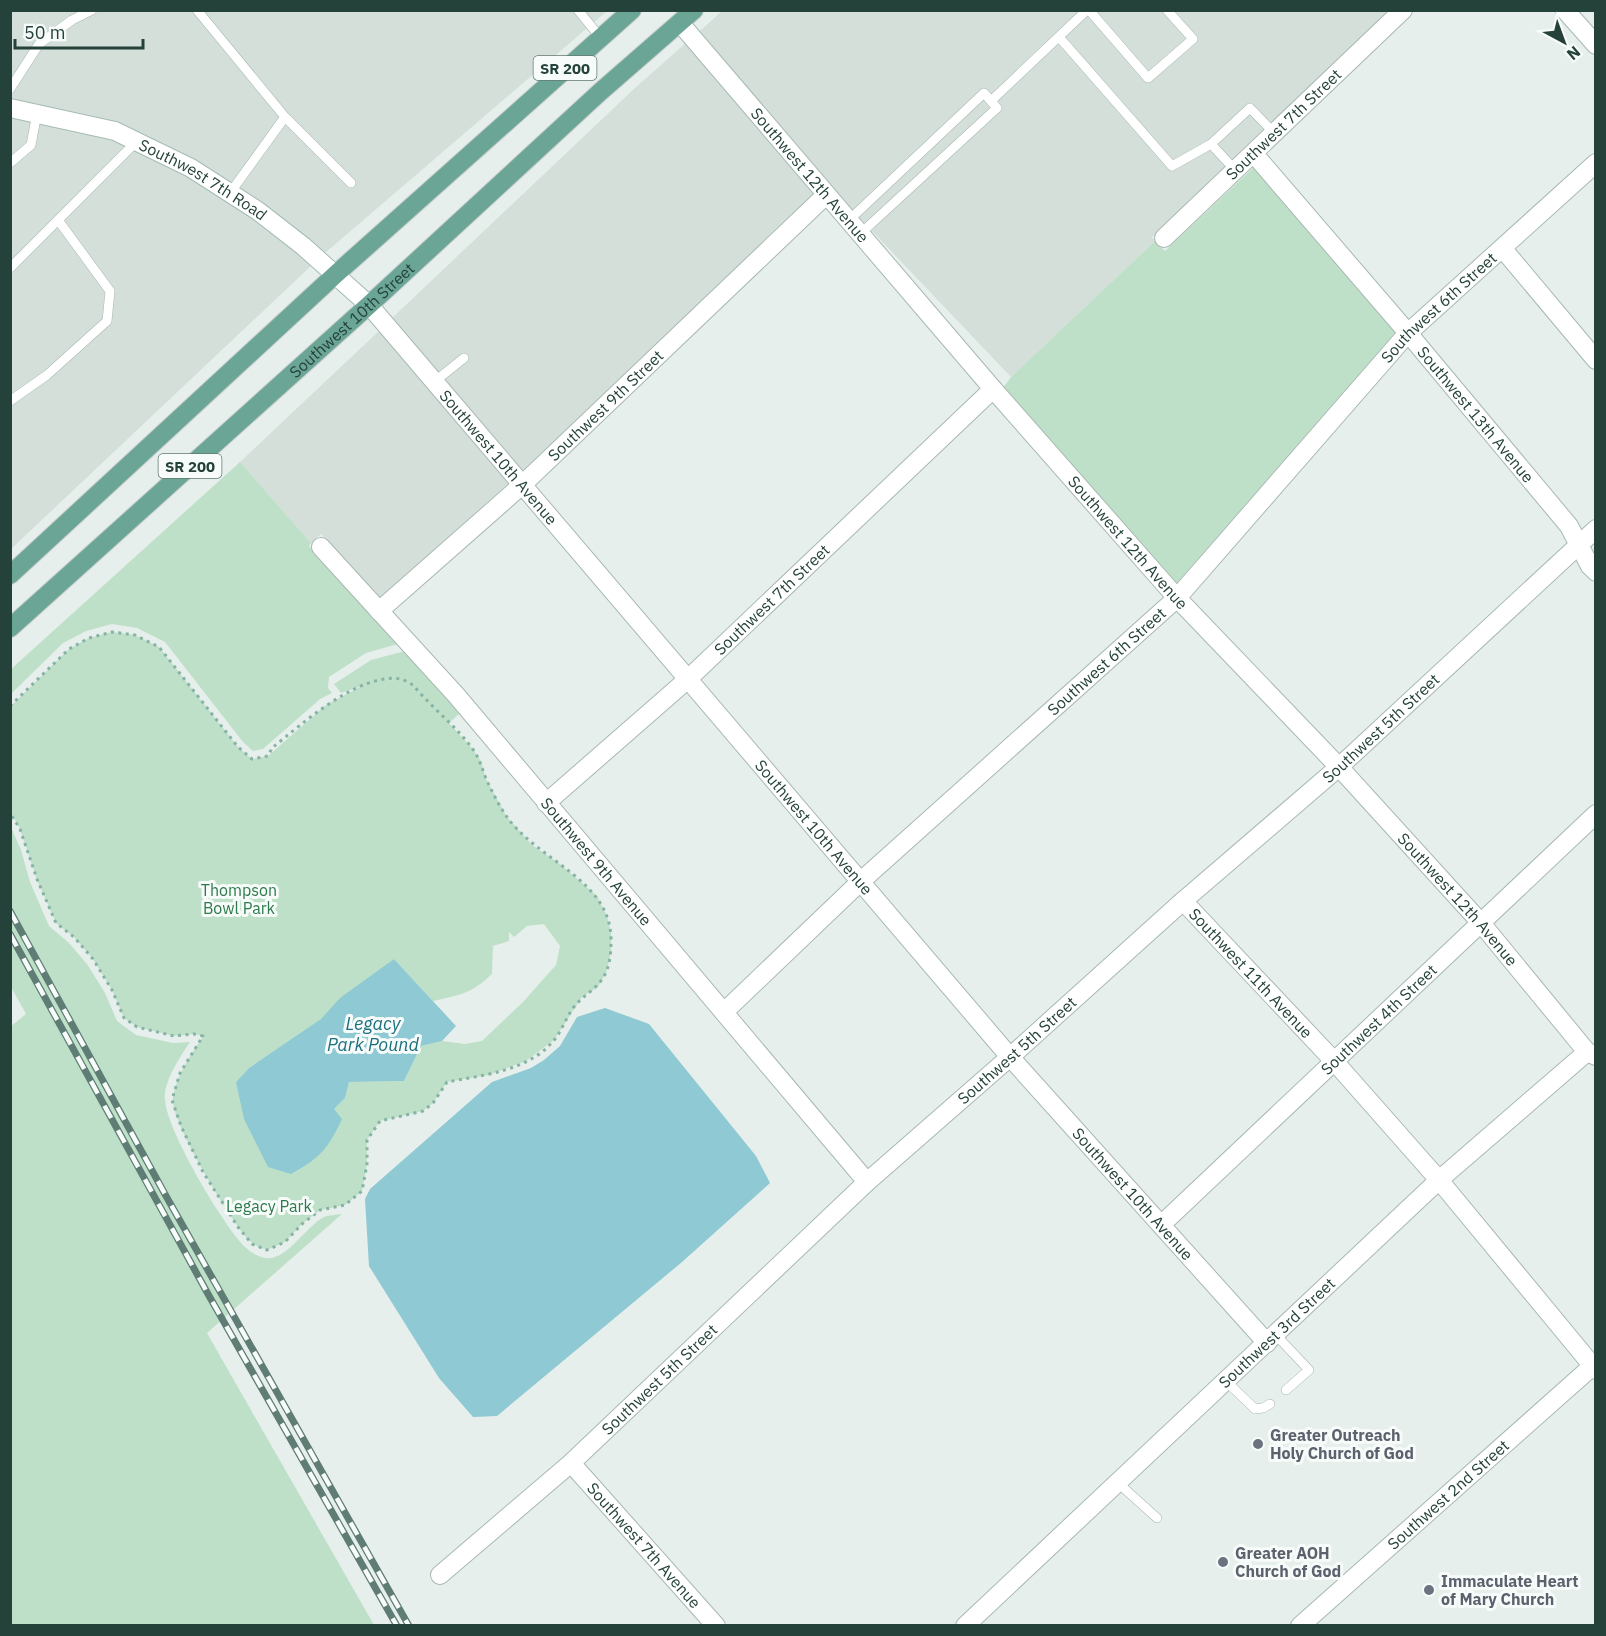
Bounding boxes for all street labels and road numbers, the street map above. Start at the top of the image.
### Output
road number: SR 200 [534,56,596,80]
street label: Southwest 7th Street [1221,64,1345,184]
street label: Southwest 12th Avenue [747,103,873,247]
street label: Southwest 7th Road [136,134,271,224]
street label: Southwest 6th Street [1377,248,1501,367]
street label: Southwest 10th Street [285,258,418,382]
street label: Southwest 13th Avenue [1413,342,1538,487]
street label: Southwest 9th Street [544,346,667,465]
street label: Southwest 10th Avenue [436,386,562,529]
road number: SR 200 [158,454,222,478]
street label: Southwest 12th Avenue [1064,472,1192,613]
street label: Southwest 7th Street [710,540,834,659]
street label: Southwest 6th Street [1043,603,1170,719]
street label: Southwest 5th Street [1318,669,1443,787]
street label: Southwest 10th Avenue [751,755,877,899]
street label: Southwest 9th Avenue [537,793,656,930]
street label: Southwest 12th Avenue [1394,828,1522,970]
street label: Southwest 11th Avenue [1185,904,1317,1042]
street label: Southwest 4th Street [1316,960,1441,1079]
street label: Southwest 5th Street [953,992,1080,1108]
street label: Southwest 10th Avenue [1068,1123,1198,1264]
street label: Southwest 3rd Street [1214,1273,1339,1392]
street label: Southwest 5th Street [597,1320,721,1439]
street label: Southwest 2nd Street [1383,1435,1513,1554]
street label: Southwest 7th Avenue [583,1478,705,1612]

